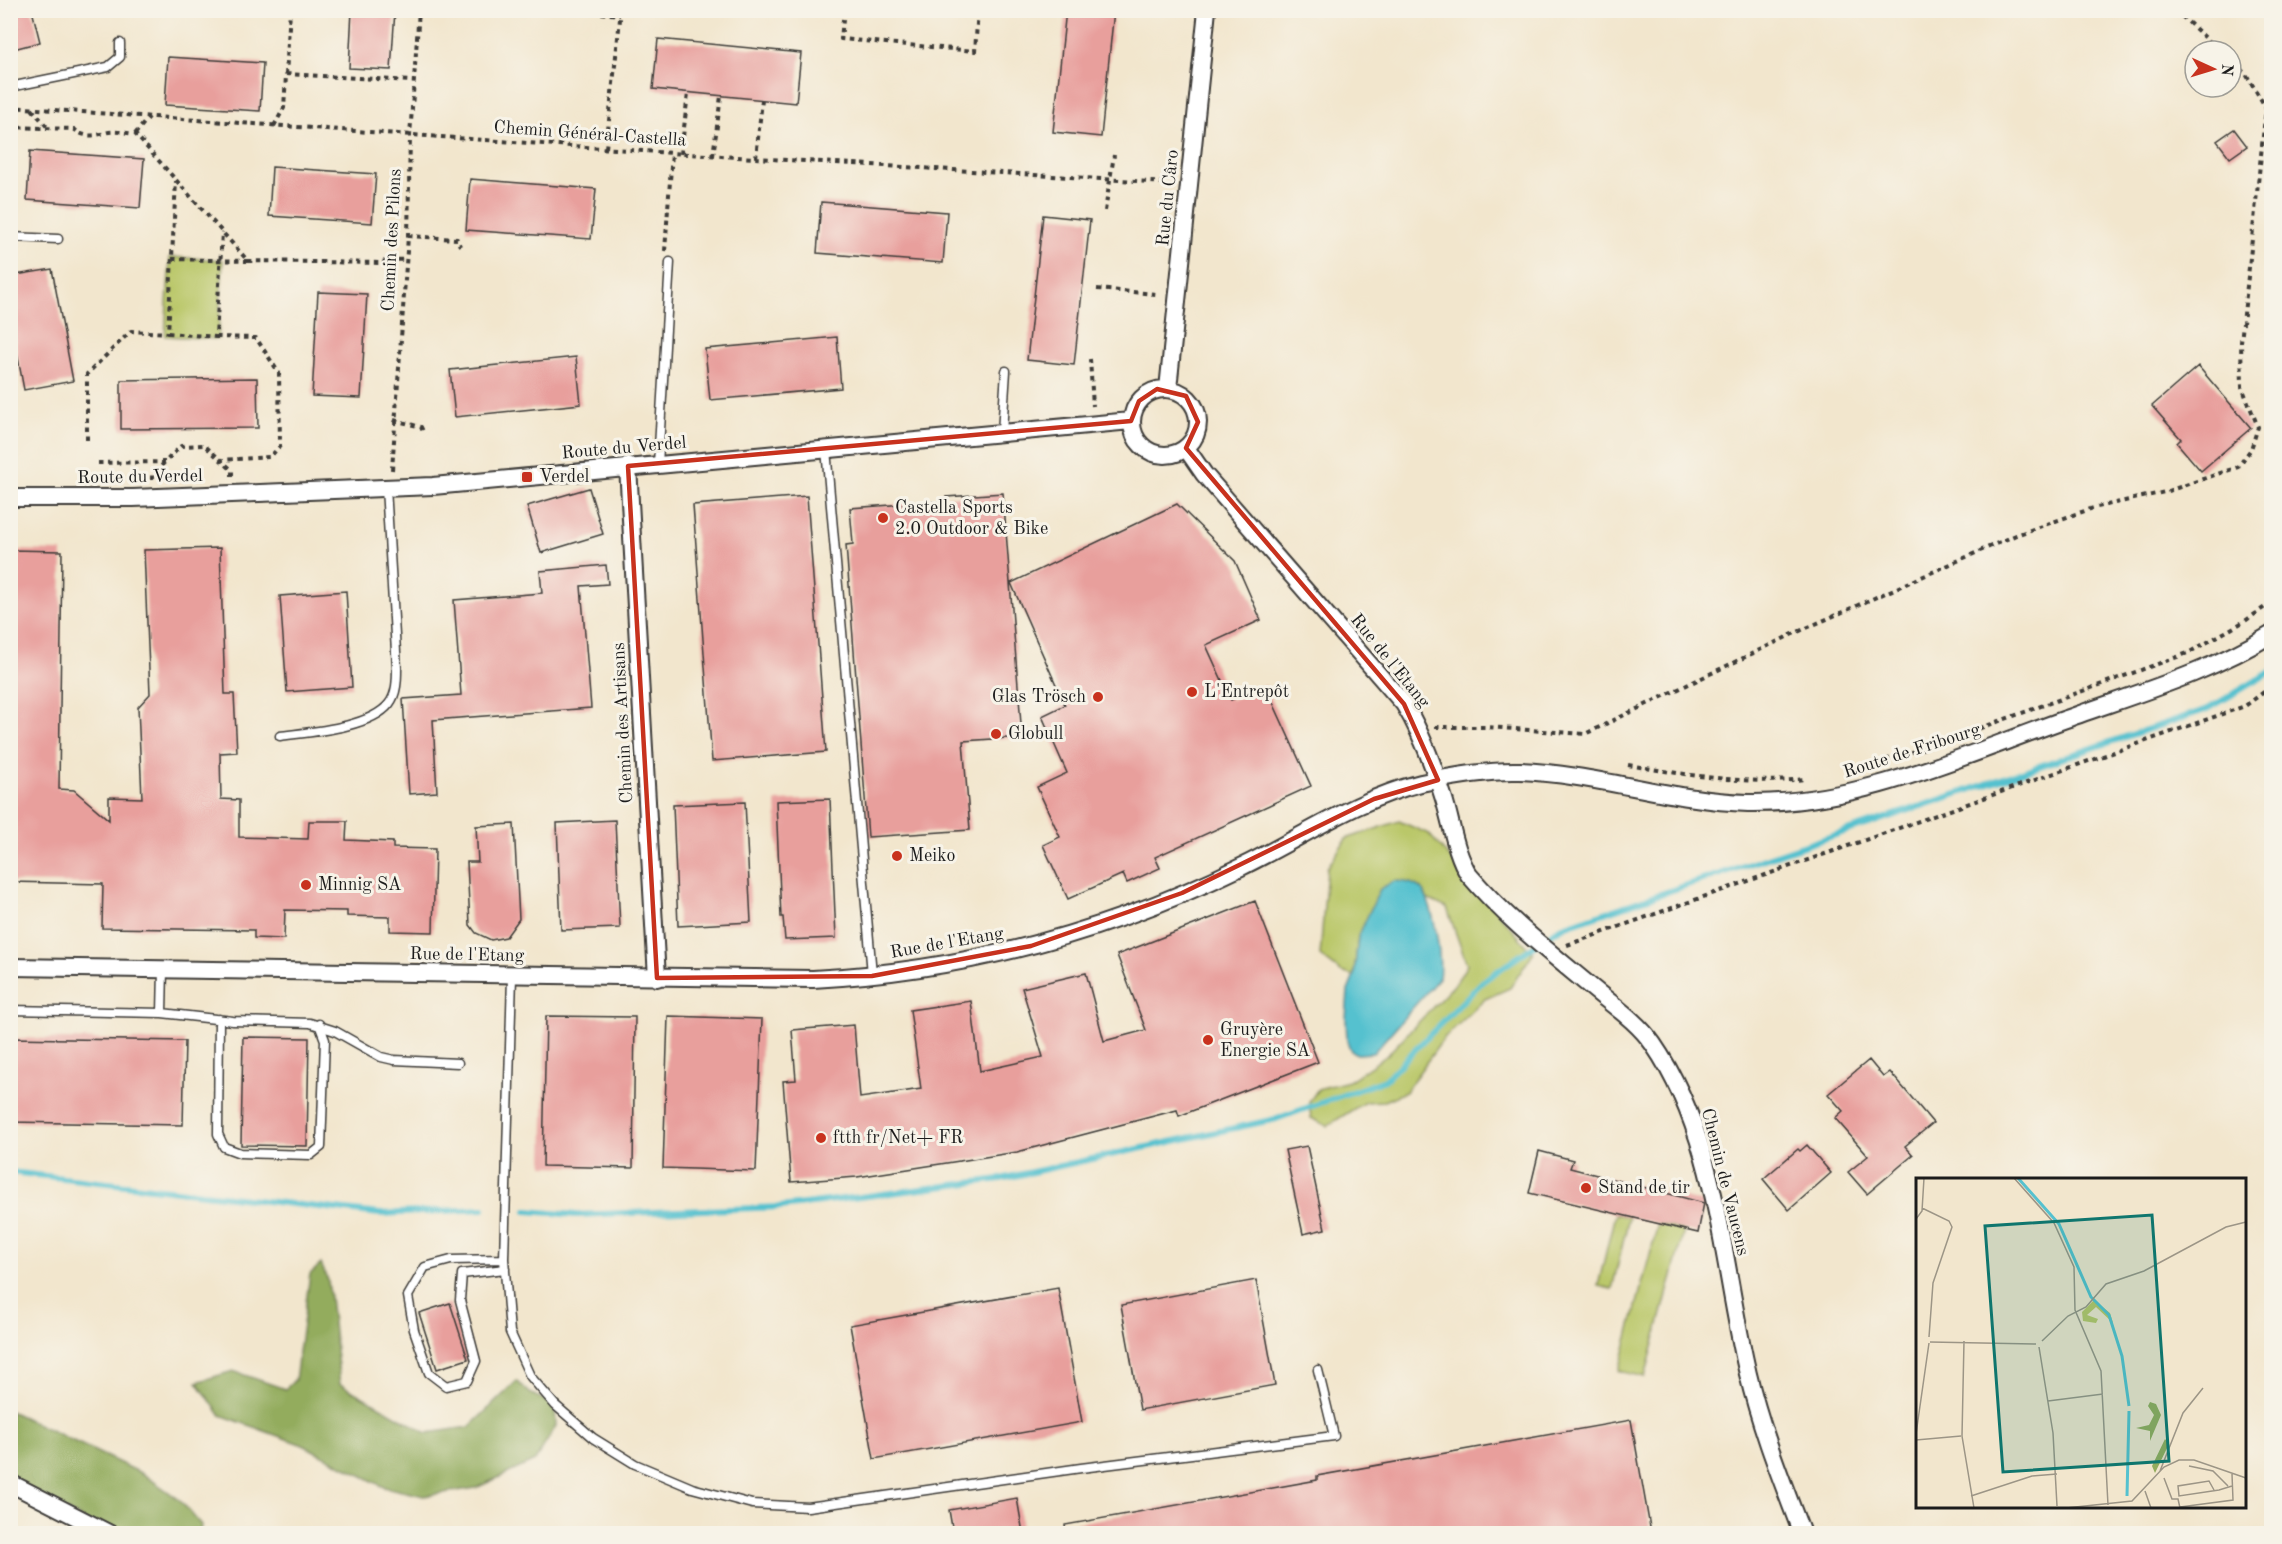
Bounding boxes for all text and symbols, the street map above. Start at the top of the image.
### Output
north arrow [2183,39,2243,99]
text: N [2218,63,2234,77]
street label: Chemin Général-Castella [493,118,687,150]
street label: Rue du Câro [1154,149,1182,247]
street label: Chemin des Pilons [379,168,405,312]
street label: Route du Verdel [561,434,687,462]
street label: Route du Verdel [77,467,203,487]
place label: Verdel [539,468,590,486]
marker: Verdel [520,470,534,484]
place label: Castella Sports 2.0 Outdoor & Bike [895,499,1048,538]
marker: Castella Sports 2.0 Outdoor & Bike [876,511,890,525]
street label: Rue de l'Etang [1347,611,1433,711]
street label: Chemin des Artisans [610,642,636,804]
place label: L'Entrepôt [1204,683,1289,701]
marker: L'Entrepôt [1185,685,1199,699]
place label: Glas Trösch [992,688,1086,706]
marker: Glas Trösch [1091,690,1105,704]
street label: Route de Fribourg [1841,720,1983,782]
place label: Globull [1008,725,1063,743]
marker: Globull [989,727,1003,741]
place label: Meiko [909,847,956,865]
marker: Meiko [890,849,904,863]
place label: Minnig SA [318,876,402,894]
marker: Minnig SA [299,878,313,892]
street label: Rue de l'Etang [889,924,1005,962]
street label: Rue de l'Etang [409,945,525,965]
place label: Gruyère Energie SA [1220,1021,1310,1060]
marker: Gruyère Energie SA [1201,1033,1215,1047]
street label: Chemin de Vaucens [1698,1106,1752,1258]
place label: ftth fr/Net+ FR [833,1129,963,1147]
marker: ftth fr/Net+ FR [814,1131,828,1145]
inset map [1916,1178,2246,1508]
place label: Stand de tir [1598,1179,1690,1197]
marker: Stand de tir [1579,1181,1593,1195]

